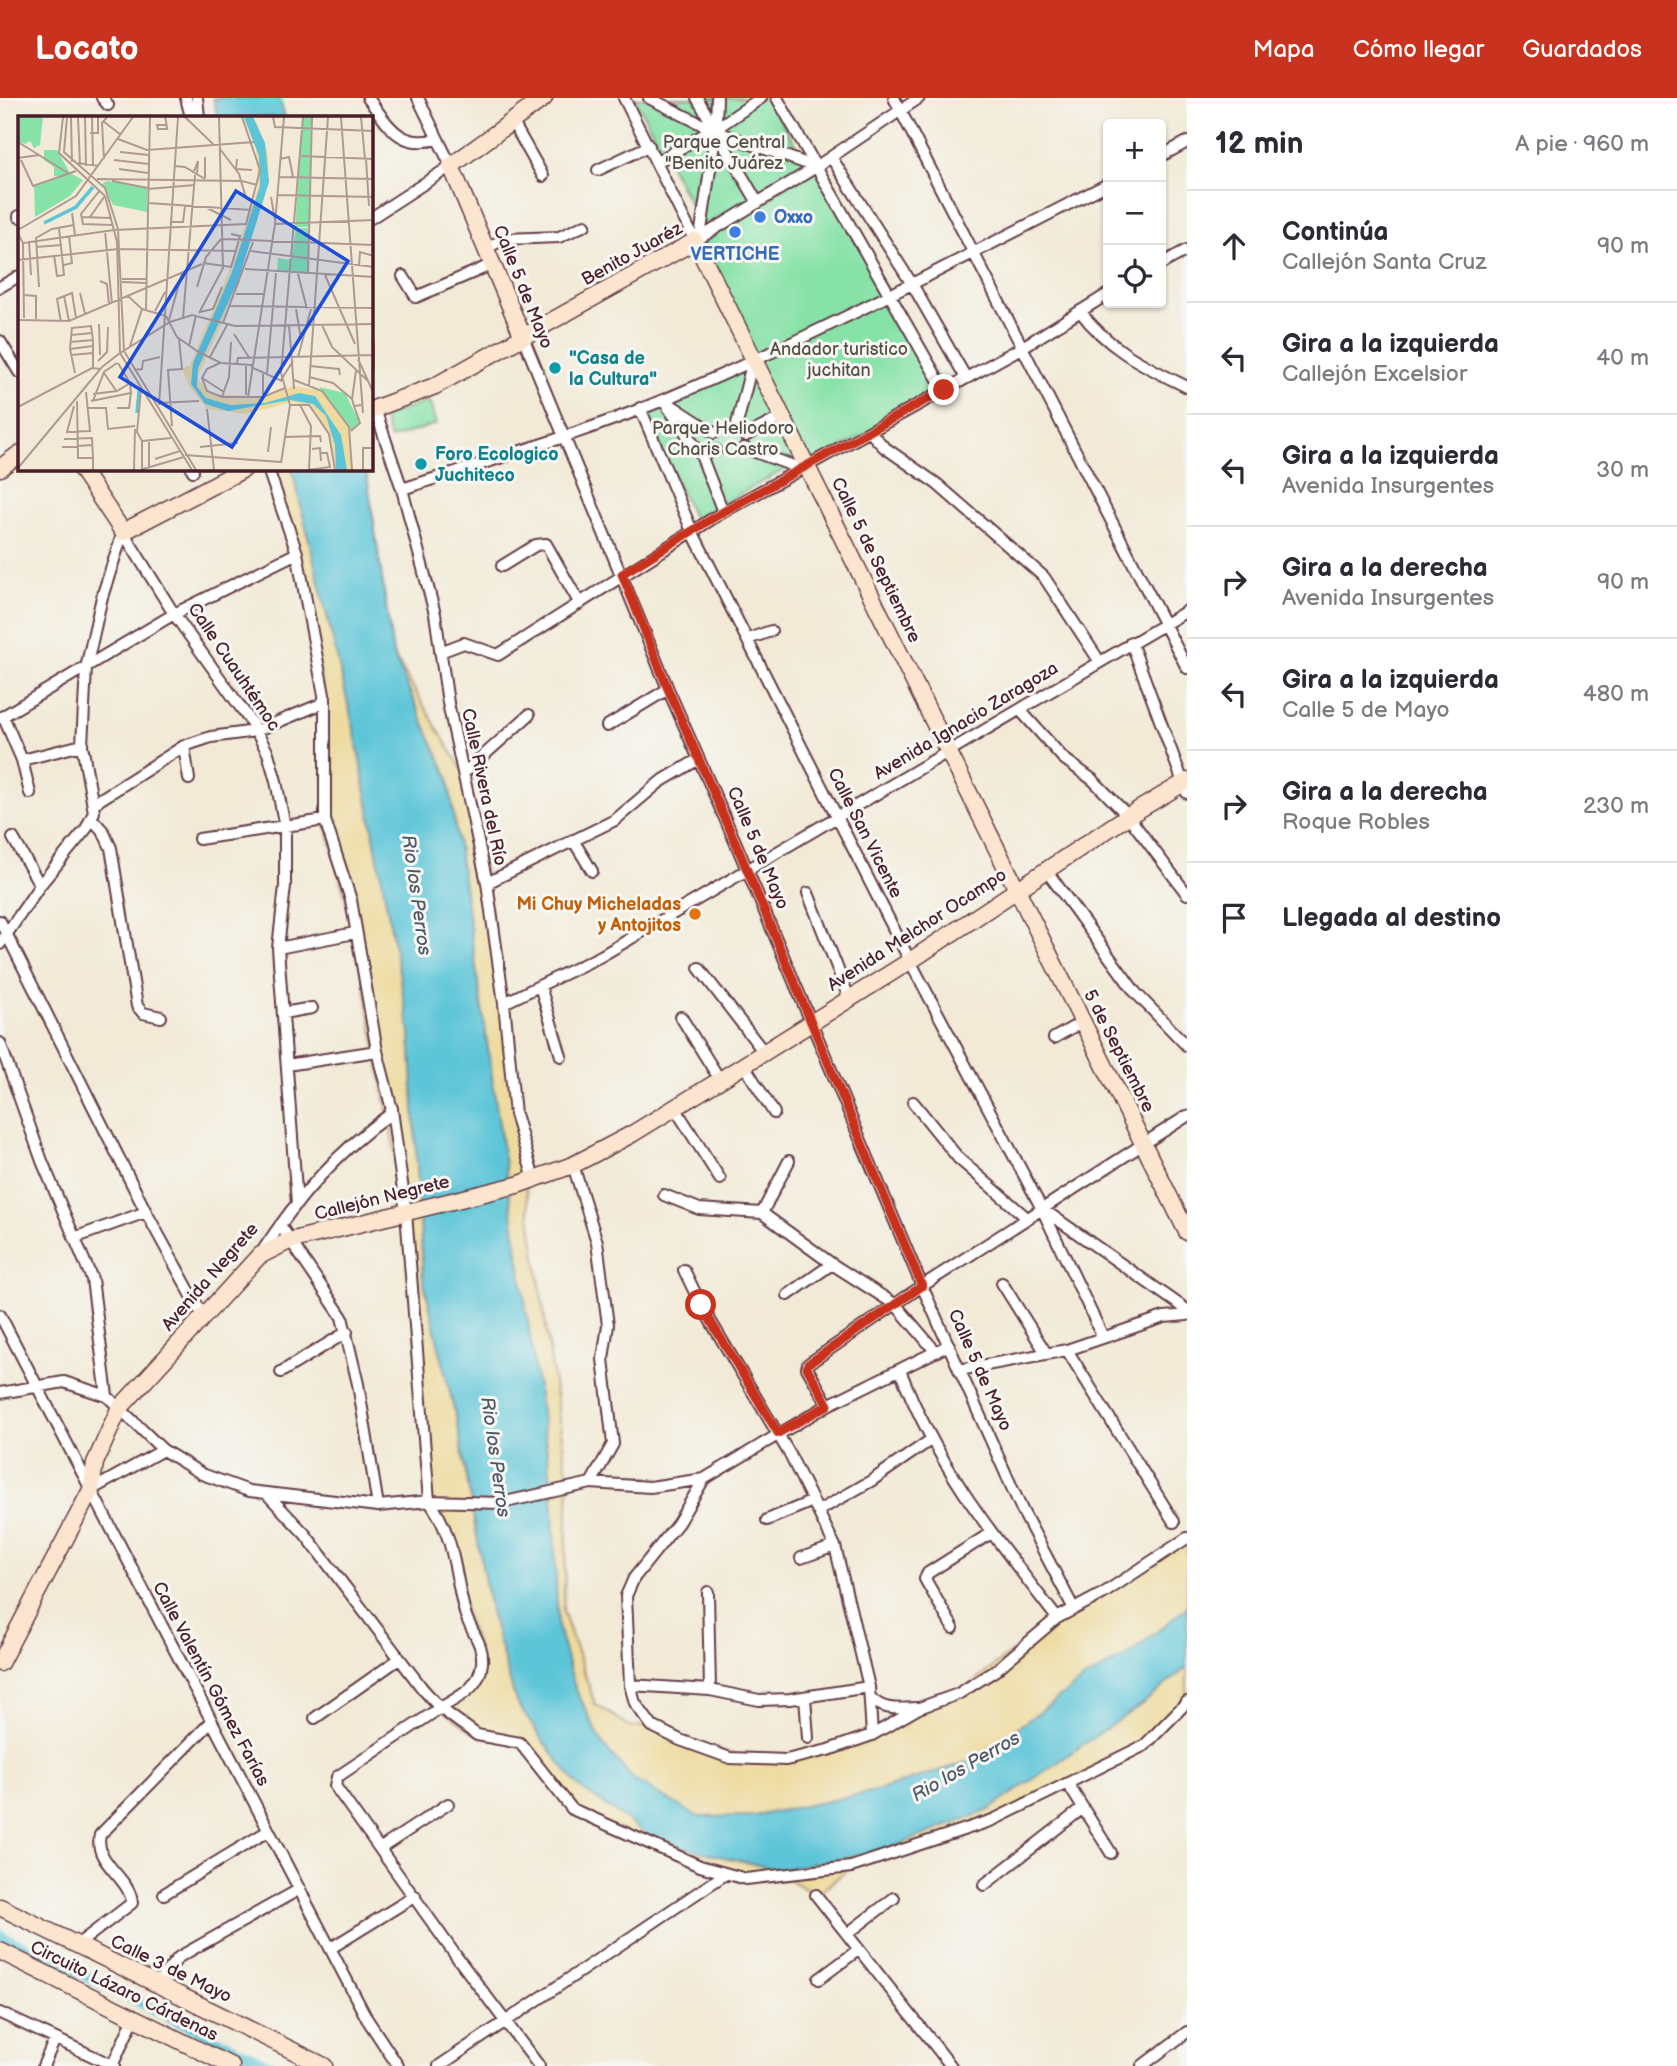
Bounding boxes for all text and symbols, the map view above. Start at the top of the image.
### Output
text: Locato [35,29,139,69]
text: Mapa [1253,35,1315,64]
text: Cómo llegar [1353,35,1484,64]
text: Guardados [1522,35,1642,64]
inset map [18,116,373,471]
map controls [1103,119,1166,308]
button: + [1103,119,1166,182]
text: 12 min [1215,126,1303,162]
text: A pie · 960 m [1515,130,1649,158]
park label: Parque Central "Benito Juárez [663,132,785,174]
button: − [1103,182,1166,245]
place label: Oxxo [774,207,813,228]
marker: Oxxo [752,209,768,225]
text: Continúa [1282,217,1389,248]
street label: Benito Juaréz [578,218,686,290]
street label: Calle 5 de Mayo [489,222,557,352]
marker: VERTICHE [727,224,743,240]
icon: ahead [1215,227,1253,265]
text: 90 m [1597,232,1649,260]
place label: VERTICHE [690,244,780,265]
button: locate [1103,245,1166,308]
text: Callejón Santa Cruz [1282,248,1486,276]
text: Gira a la izquierda [1282,329,1499,360]
park label: Andador turistico juchitan [770,339,908,381]
icon: left [1215,339,1253,377]
text: 40 m [1596,344,1649,372]
place label: "Casa de la Cultura" [569,348,657,390]
marker: "Casa de la Cultura" [547,360,563,376]
text: Callejón Excelsior [1282,360,1467,388]
route end [928,374,959,405]
park label: Parque Heliodoro Charis Castro [652,418,794,460]
text: Gira a la izquierda [1282,441,1499,472]
place label: Foro Ecologico Juchiteco [435,444,558,486]
icon: left [1215,451,1253,489]
marker: Foro Ecologico Juchiteco [413,456,429,472]
text: 30 m [1596,456,1649,484]
text: Avenida Insurgentes [1282,472,1494,500]
street label: Calle 5 de Septiembre [827,474,925,646]
text: Gira a la derecha [1282,553,1488,584]
icon: right [1215,563,1253,601]
text: 90 m [1597,568,1649,596]
text: Avenida Insurgentes [1282,584,1494,612]
street label: Calle Cuauhtémoc [183,599,285,735]
street label: Avenida Ignacio Zaragoza [870,658,1062,784]
text: Gira a la izquierda [1282,665,1499,696]
icon: left [1215,675,1253,713]
text: 480 m [1583,680,1649,708]
text: Calle 5 de Mayo [1282,696,1449,724]
street label: Calle Rivera del Río [457,706,511,868]
street label: Calle San Vicente [823,765,907,902]
text: Gira a la derecha [1282,777,1488,808]
street label: Calle 5 de Mayo [723,784,793,912]
icon: right [1215,787,1253,825]
text: 230 m [1583,792,1649,820]
text: Roque Robles [1282,808,1430,836]
water label: Rio los Perros [396,833,436,957]
street label: Avenida Melchor Ocampo [823,864,1011,996]
place label: Mi Chuy Micheladas y Antojitos [517,894,681,936]
icon: arrive [1215,899,1253,937]
text: Llegada al destino [1282,903,1501,934]
marker: Mi Chuy Micheladas y Antojitos [687,906,703,922]
street label: 5 de Septiembre [1079,986,1159,1116]
street label: Callejón Negrete [312,1171,452,1225]
street label: Avenida Negrete [157,1218,263,1335]
route start [685,1289,716,1320]
street label: Calle 5 de Mayo [944,1306,1016,1434]
water label: Rio los Perros [475,1395,515,1519]
street label: Calle Valentín Gómez Farías [148,1578,274,1790]
water label: Rio los Perros [908,1726,1025,1807]
street label: Calle 3 de Mayo [107,1931,235,2007]
street label: Circuito Lázaro Cárdenas [27,1936,221,2046]

